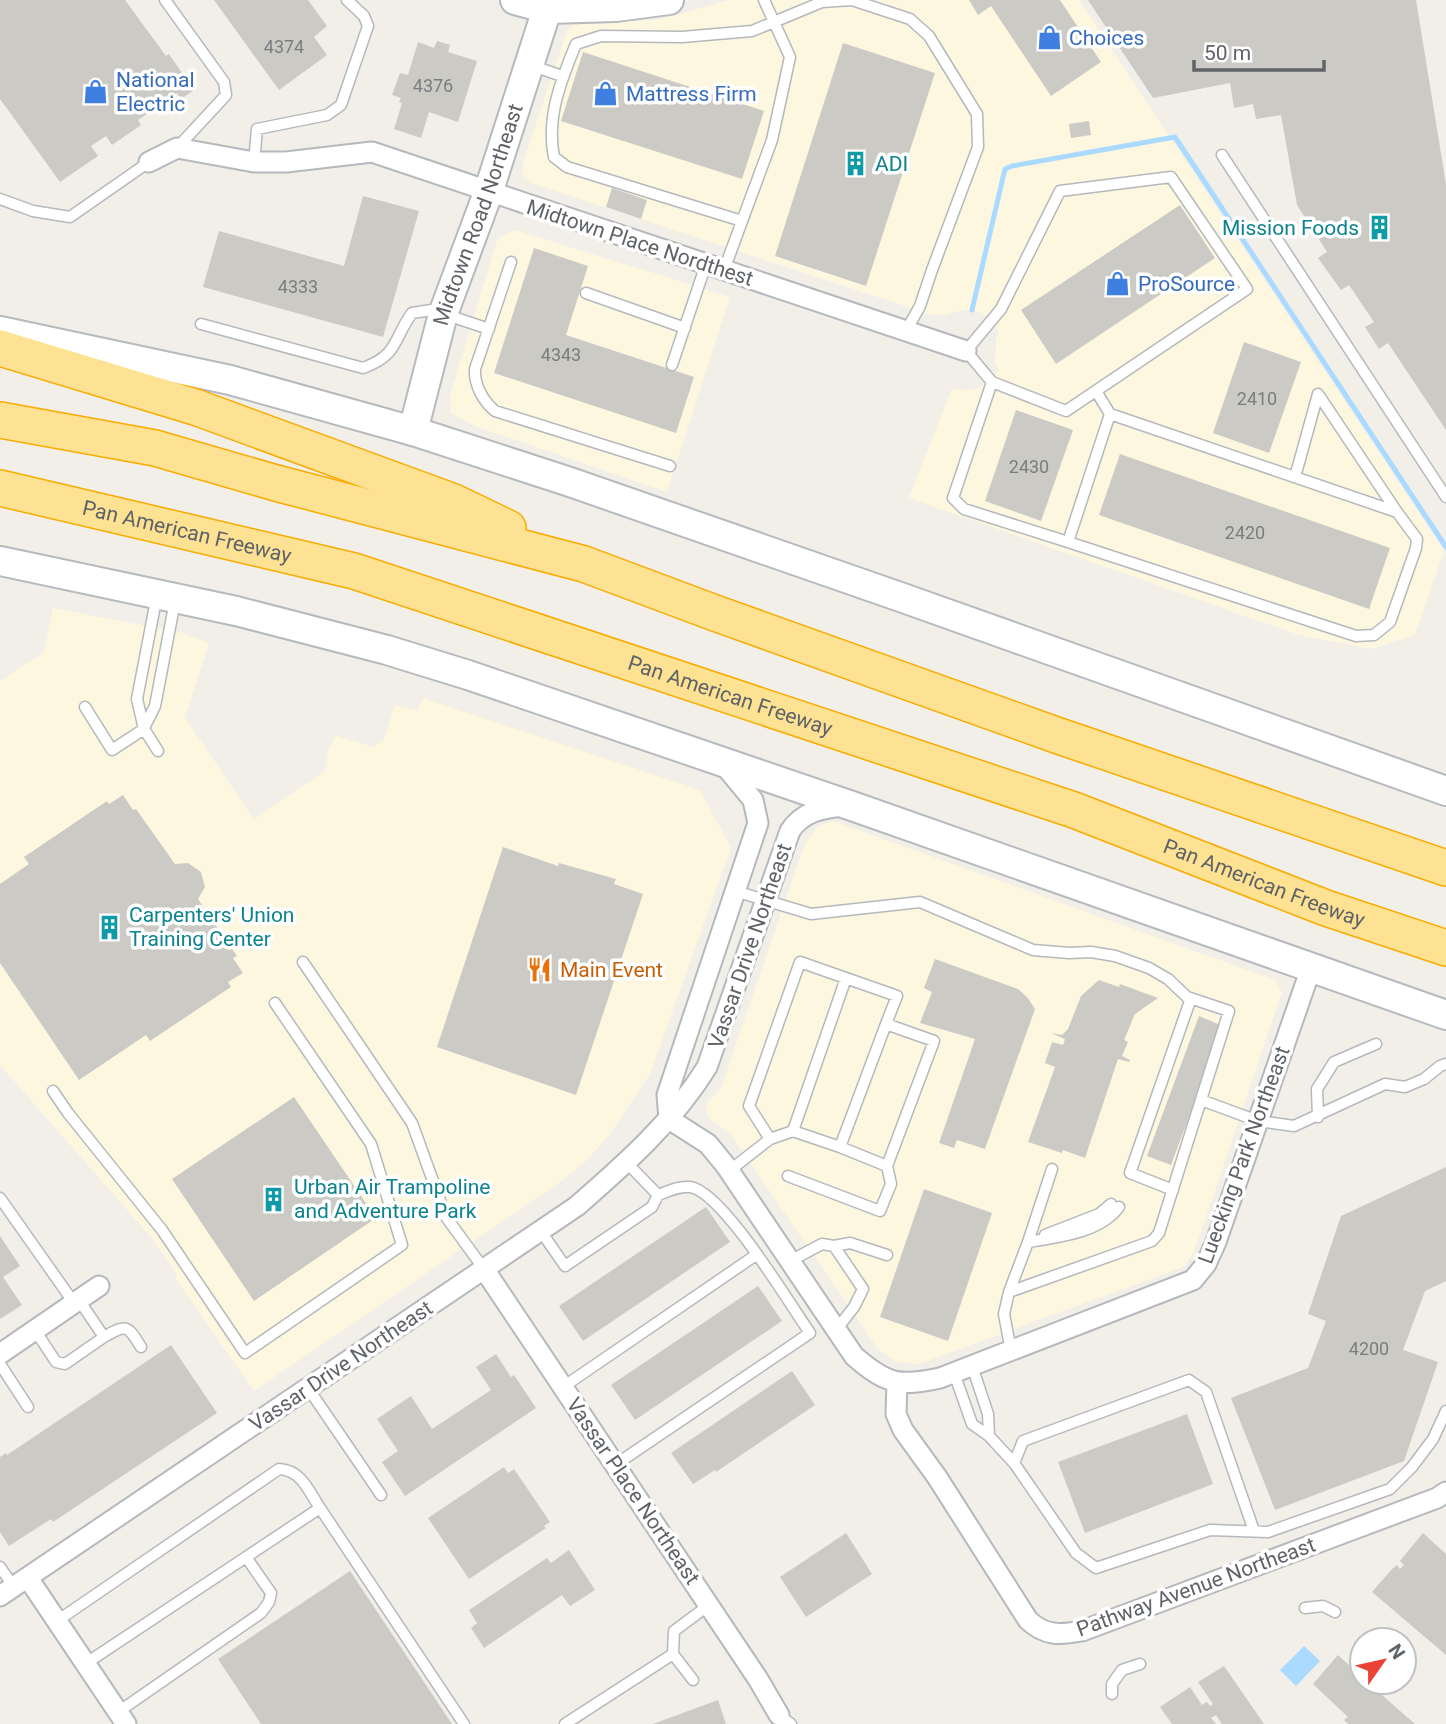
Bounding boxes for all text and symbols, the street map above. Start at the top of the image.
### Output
shop icon: Choices [1035,24,1063,52]
place label: Choices [1069,26,1144,50]
scale bar [1194,28,1324,72]
house number: 4374 [264,36,304,57]
text: 50 m [1204,41,1251,65]
place label: National Electric [116,68,194,116]
house number: 4376 [413,75,453,96]
shop icon: National Electric [82,78,110,106]
shop icon: Mattress Firm [592,80,620,108]
place label: Mattress Firm [626,82,757,106]
street label: Midtown Road Northeast [429,101,528,328]
building icon: ADI [841,150,869,178]
place label: ADI [875,152,908,176]
street label: Midtown Place Nordthest [524,195,756,291]
building icon: Mission Foods [1365,214,1393,242]
place label: Mission Foods [1222,216,1359,240]
shop icon: ProSource [1104,270,1132,298]
place label: ProSource [1138,272,1235,296]
house number: 4333 [278,276,318,297]
house number: 4343 [541,344,581,365]
house number: 2410 [1237,388,1277,409]
house number: 2430 [1009,456,1049,477]
street label: Pan American Freeway [80,496,294,568]
house number: 2420 [1225,522,1265,543]
street label: Pan American Freeway [625,651,835,741]
street label: Pan American Freeway [1160,834,1368,932]
street label: Vassar Drive Northeast [704,840,796,1052]
place label: Carpenters' Union Training Center [129,903,294,951]
building icon: Carpenters' Union Training Center [95,913,123,941]
restaurant icon: Main Event [526,956,554,984]
place label: Main Event [560,958,663,982]
street label: Luecking Park Northeast [1193,1043,1295,1267]
place label: Urban Air Trampoline and Adventure Park [294,1175,491,1223]
building icon: Urban Air Trampoline and Adventure Park [260,1185,288,1213]
street label: Vassar Drive Northeast [245,1296,437,1436]
house number: 4200 [1349,1338,1389,1359]
street label: Vassar Place Northeast [561,1393,705,1589]
street label: Pathway Avenue Northeast [1073,1533,1319,1641]
north arrow [1348,1626,1418,1696]
text: N [1383,1640,1410,1664]

